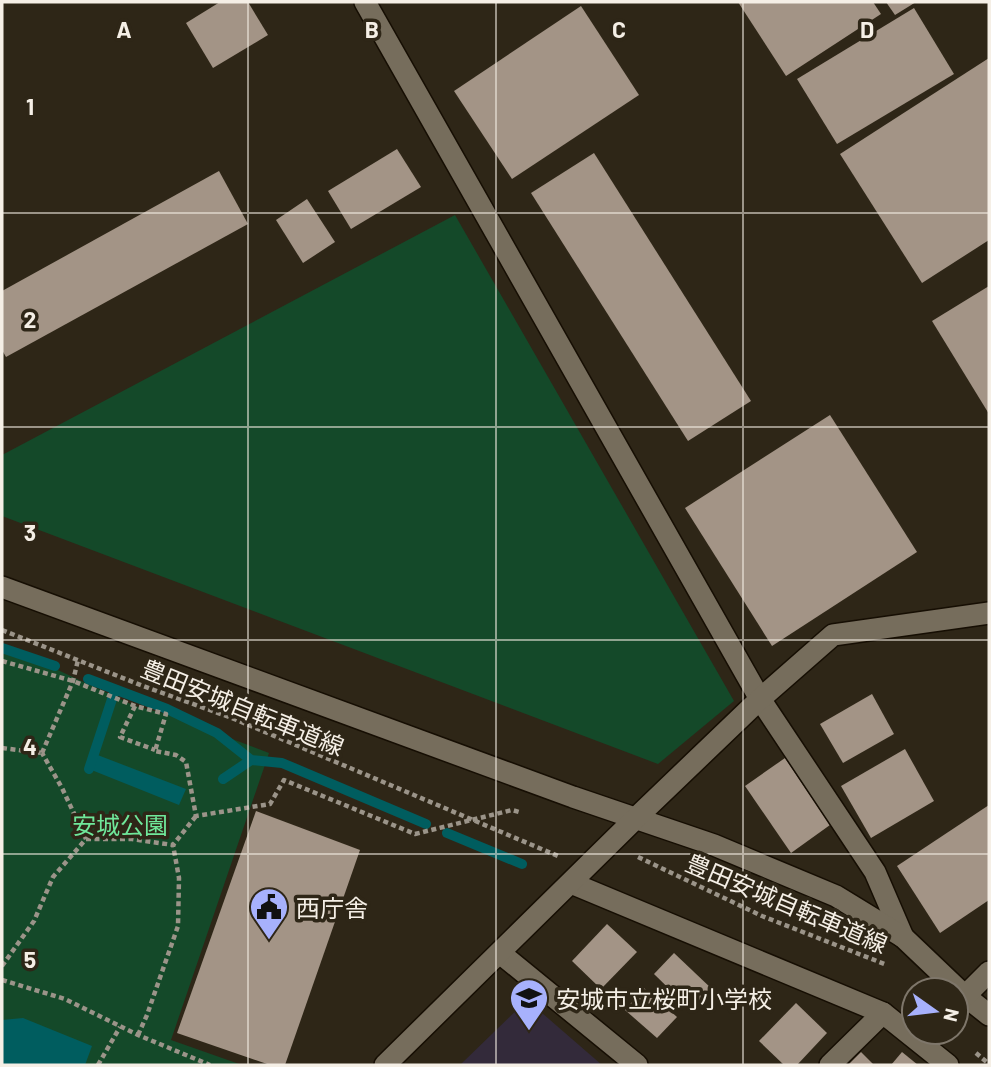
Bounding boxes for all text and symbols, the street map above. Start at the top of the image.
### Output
text: A [116,15,132,43]
text: B [365,15,379,43]
text: C [612,15,626,43]
text: D [860,15,874,43]
text: 1 [26,92,34,120]
text: 2 [24,305,36,333]
text: 3 [24,518,36,546]
street label: 豊田安城自転車道線 [137,653,349,761]
text: 4 [23,732,37,760]
park label: 安城公園 [72,810,168,839]
street label: 豊田安城自転車道線 [682,847,892,959]
public building icon: 西庁舎 [248,886,290,941]
place label: 西庁舎 [296,893,368,922]
text: 5 [24,945,36,973]
north arrow [900,976,970,1046]
school or university icon: 安城市立桜町小学校 [508,977,550,1032]
place label: 安城市立桜町小学校 [556,984,772,1013]
text: N [939,1006,965,1024]

